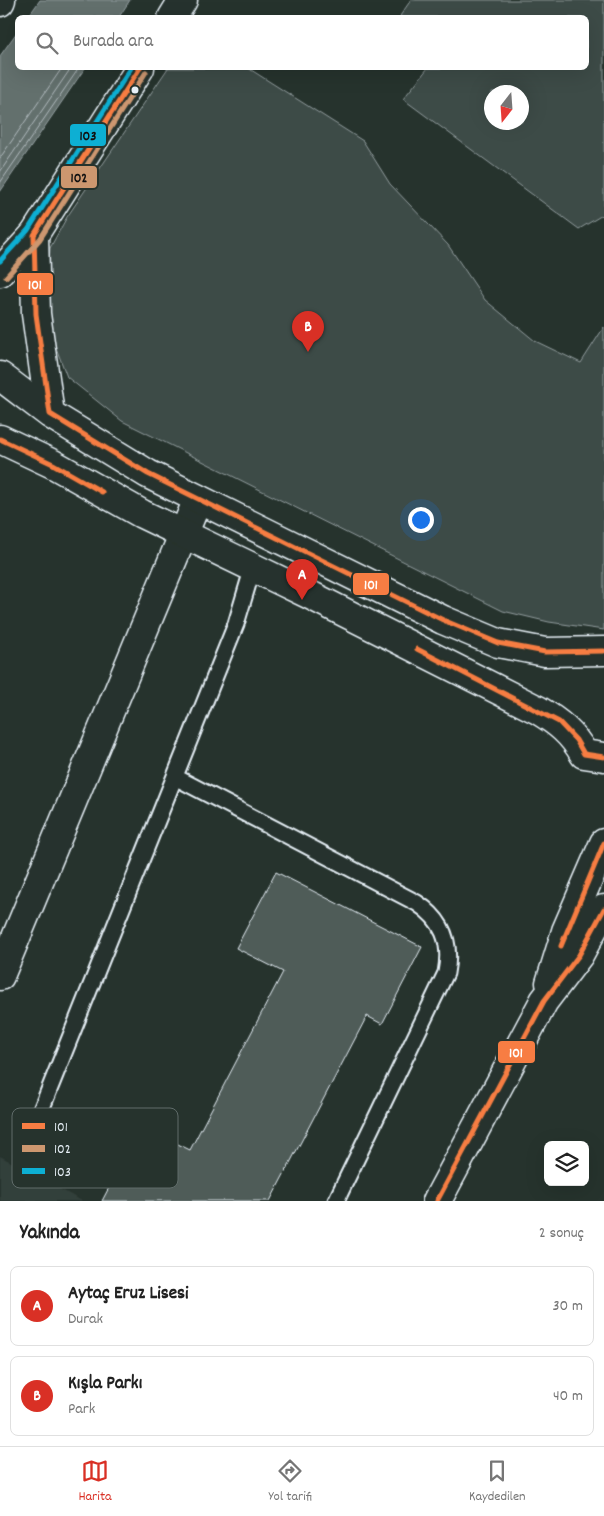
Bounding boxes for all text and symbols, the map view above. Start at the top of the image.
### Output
search box [15,15,589,70]
icon: search [33,29,61,57]
text: Burada ara [73,29,153,56]
unlabelled marker [130,85,140,95]
north arrow [484,85,529,130]
line badge: 103 [69,123,107,147]
text: 103 [80,127,96,147]
line badge: 102 [60,165,98,189]
text: 102 [71,169,87,189]
line badge: 101 [16,272,54,296]
text: 101 [28,276,42,296]
pin: B [292,311,324,352]
your location [408,507,434,533]
pin: A [286,559,318,600]
line badge: 101 [352,572,390,596]
text: 101 [364,576,378,596]
line badge: 101 [497,1040,536,1064]
text: 101 [509,1044,523,1064]
legend [12,1108,178,1188]
text: 101 [54,1118,68,1138]
text: 102 [54,1140,71,1160]
map controls [544,1141,589,1186]
button: layers [544,1141,589,1186]
text: 103 [54,1163,71,1183]
text: Yakında [20,1219,79,1249]
text: 2 sonuç [539,1222,584,1245]
text: Aytaç Eruz Lisesi [68,1281,189,1308]
text: A [33,1295,41,1318]
text: 30 m [553,1295,583,1318]
text: Durak [68,1308,103,1331]
text: Kışla Parkı [68,1371,142,1398]
text: B [33,1385,41,1408]
text: 40 m [553,1385,583,1408]
text: Park [68,1398,95,1421]
tab: Harita [78,1457,112,1507]
tab: Yol tarifi [268,1457,312,1507]
tab: Kaydedilen [469,1457,526,1507]

